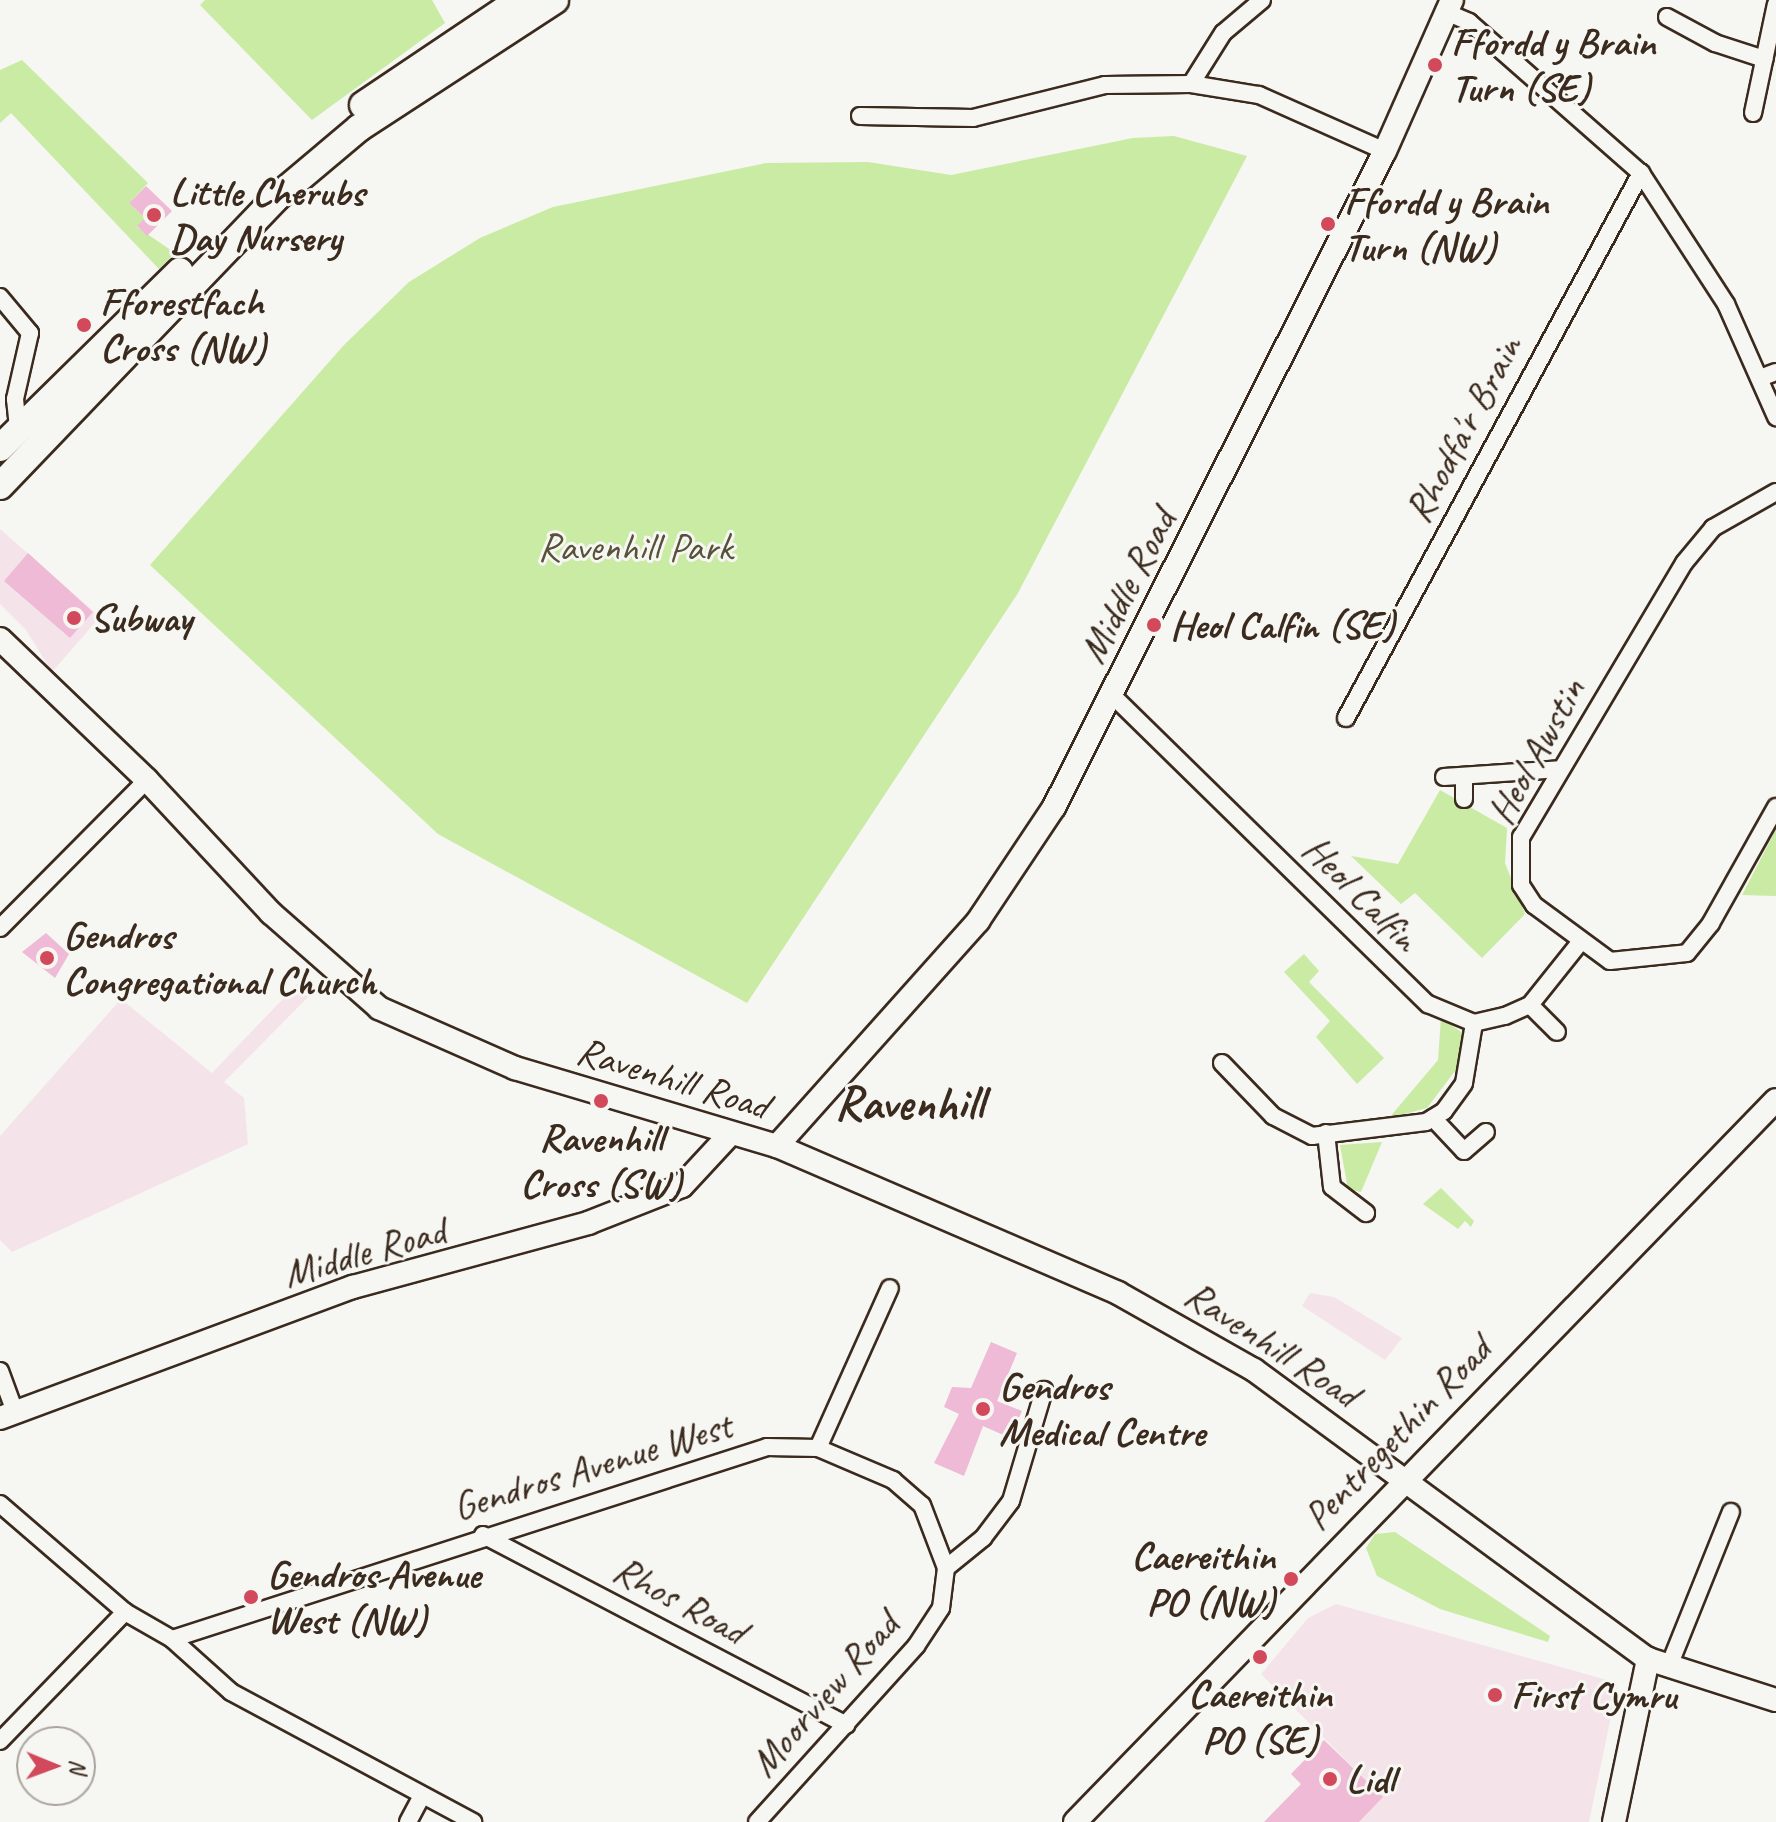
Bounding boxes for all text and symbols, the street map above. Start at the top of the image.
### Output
place label: Ffordd y Brain Turn (SE) [1451,18,1655,112]
marker: Ffordd y Brain Turn (SE) [1426,56,1444,74]
place label: Little Cherubs Day Nursery [170,168,364,262]
place label: Ffordd y Brain Turn (NW) [1344,177,1548,271]
marker: Little Cherubs Day Nursery [145,206,163,224]
marker: Ffordd y Brain Turn (NW) [1319,215,1337,233]
place label: Fforestfach Cross (NW) [100,278,266,372]
marker: Fforestfach Cross (NW) [75,316,93,334]
street label: Rhodfa'r Brain [1394,328,1532,530]
street label: Middle Road [1068,502,1186,670]
park label: Ravenhill Park [538,523,732,571]
place label: Subway [90,594,192,642]
place label: Heol Calfin (SE) [1170,601,1395,649]
marker: Subway [65,609,83,627]
marker: Heol Calfin (SE) [1145,616,1163,634]
street label: Heol Awstin [1476,670,1596,832]
street label: Heol Calfin [1293,825,1429,961]
place label: Gendros Congregational Church [63,911,377,1005]
marker: Gendros Congregational Church [38,949,56,967]
street label: Ravenhill Road [571,1026,775,1130]
district label: Ravenhill [835,1075,983,1133]
marker: Ravenhill Cross (SW) [592,1092,610,1110]
place label: Ravenhill Cross (SW) [520,1114,682,1208]
street label: Middle Road [278,1206,450,1298]
street label: Ravenhill Road [1176,1270,1368,1418]
street label: Pentregethin Road [1293,1326,1501,1540]
place label: Gendros Medical Centre [999,1362,1205,1456]
marker: Gendros Medical Centre [974,1400,992,1418]
street label: Gendros Avenue West [447,1401,737,1531]
place label: Caereithin PO (NW) [1131,1532,1275,1626]
street label: Rhos Road [605,1545,755,1655]
place label: Gendros Avenue West (NW) [267,1550,480,1644]
marker: Caereithin PO (NW) [1282,1570,1300,1588]
marker: Gendros Avenue West (NW) [242,1588,260,1606]
street label: Moorview Road [739,1602,909,1786]
marker: Caereithin PO (SE) [1251,1648,1269,1666]
place label: Caereithin PO (SE) [1188,1670,1332,1764]
place label: First Cymru [1511,1671,1676,1719]
marker: First Cymru [1486,1686,1504,1704]
north arrow [16,1726,96,1806]
place label: Lidl [1346,1755,1394,1803]
text: N [64,1759,92,1773]
marker: Lidl [1321,1770,1339,1788]

